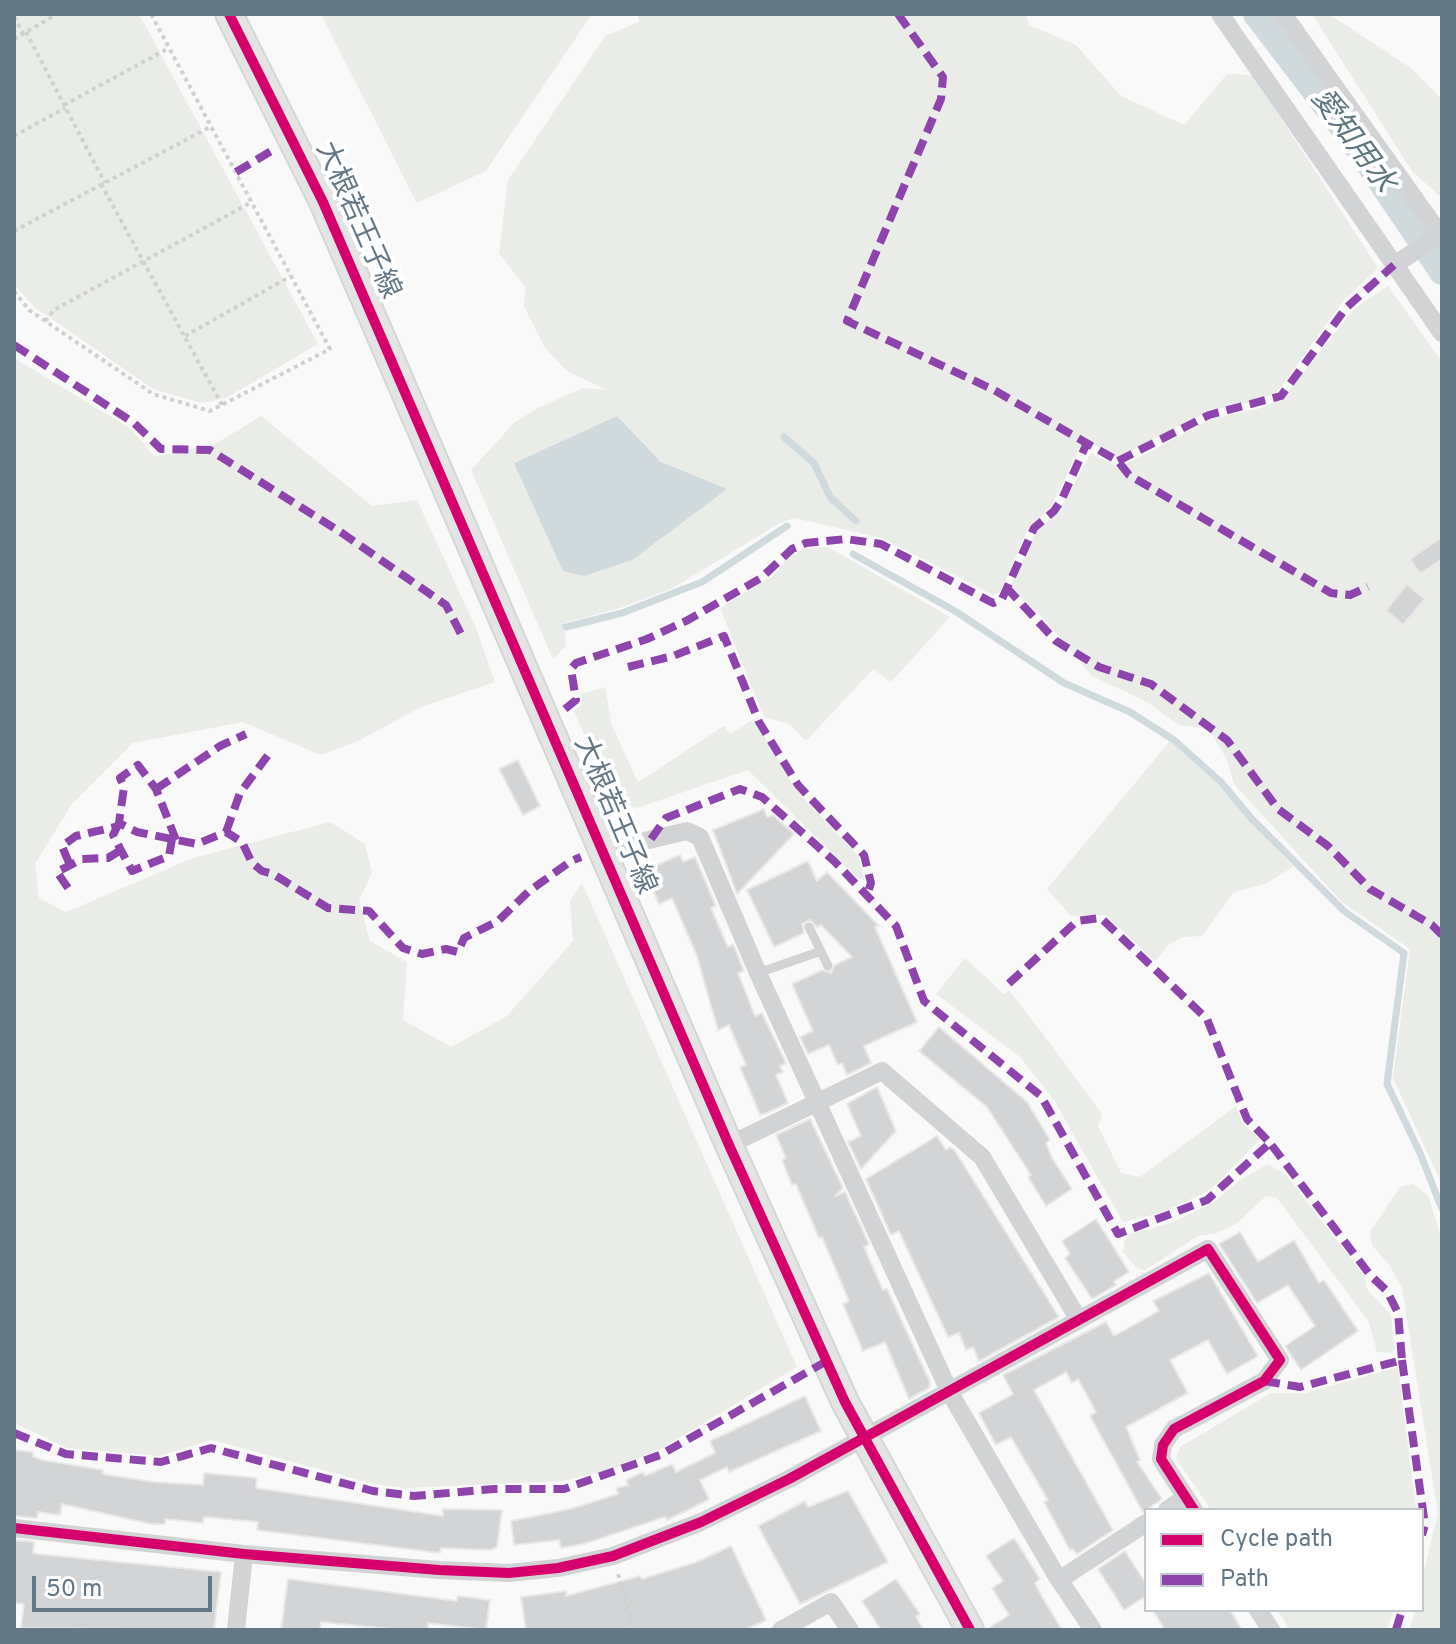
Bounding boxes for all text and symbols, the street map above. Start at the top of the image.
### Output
water label: 愛知用水 [1301,83,1401,201]
street label: 大根若王子線 [306,137,406,305]
street label: 大根若王子線 [565,732,661,900]
legend [1144,1508,1424,1612]
text: Cycle path [1220,1525,1333,1555]
scale bar [36,1560,216,1610]
text: Path [1220,1565,1269,1595]
text: 50 m [46,1575,102,1605]

